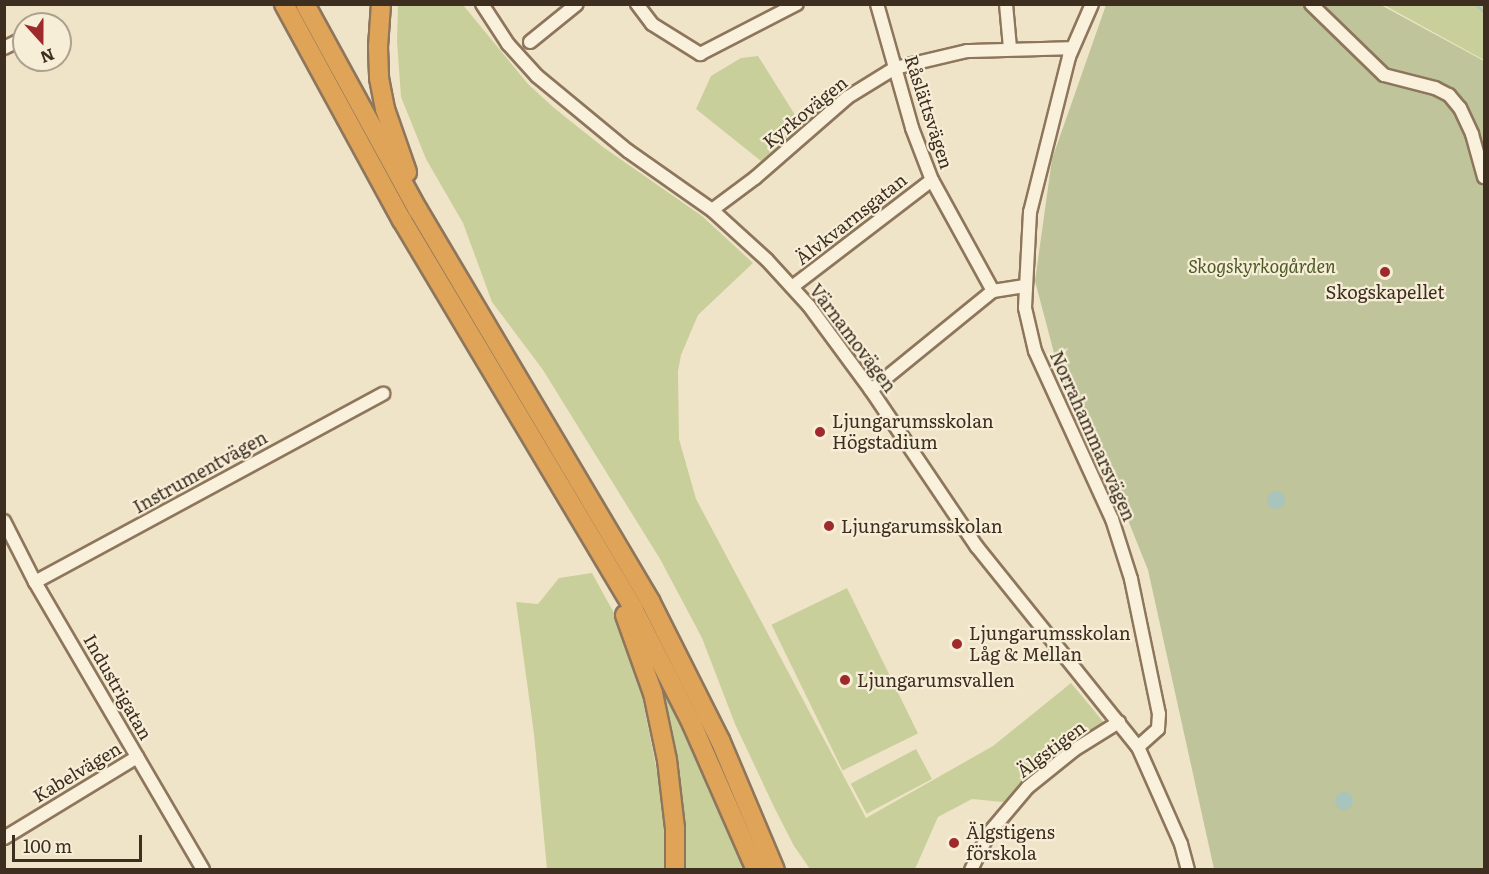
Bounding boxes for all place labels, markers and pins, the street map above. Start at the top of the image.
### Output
marker: Skogskapellet [1378,265,1392,279]
place label: Skogskapellet [1326,281,1444,303]
place label: Ljungarumsskolan Högstadium [832,411,994,454]
marker: Ljungarumsskolan Högstadium [813,425,827,439]
place label: Ljungarumsskolan [841,515,1003,537]
marker: Ljungarumsskolan [822,519,836,533]
place label: Ljungarumsskolan Låg & Mellan [969,623,1131,666]
marker: Ljungarumsskolan Låg & Mellan [950,637,964,651]
place label: Ljungarumsvallen [857,669,1015,691]
marker: Ljungarumsvallen [838,673,852,687]
place label: Älgstigens förskola [966,822,1055,864]
marker: Älgstigens förskola [947,836,961,850]

